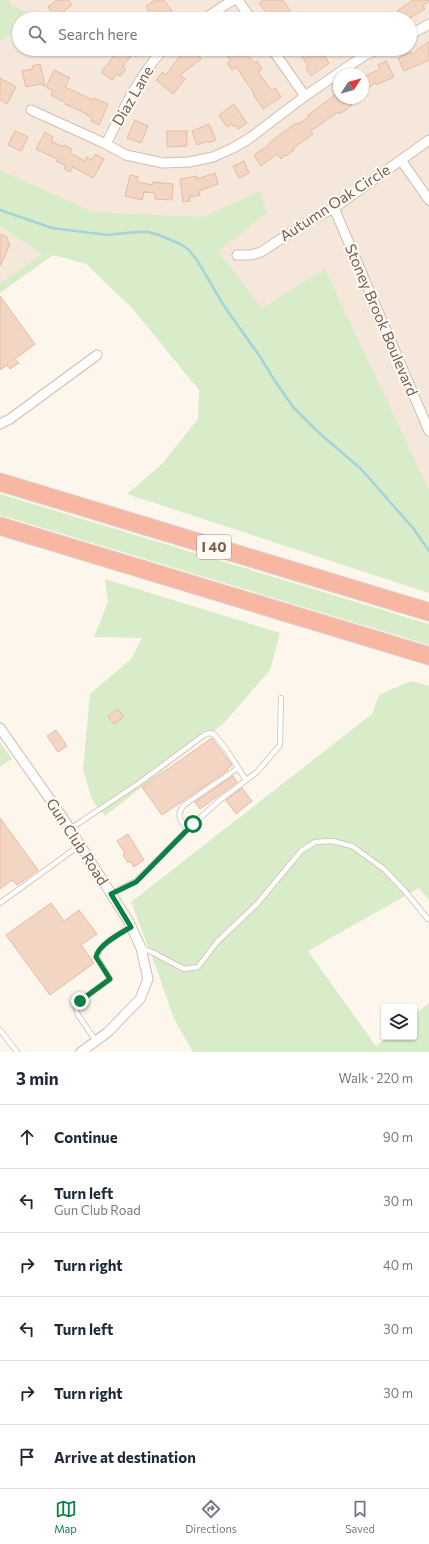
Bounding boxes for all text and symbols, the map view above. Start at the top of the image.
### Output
search box [12,12,417,56]
icon: search [26,23,48,45]
text: Search here [58,25,137,43]
street label: Diaz Lane [108,62,156,129]
north arrow [333,68,369,104]
street label: Autumn Oak Circle [276,160,393,245]
street label: Stoney Brook Boulevard [342,241,422,398]
road number: I 40 [197,535,231,559]
street label: Gun Club Road [43,795,113,888]
route start [184,815,202,833]
route end [71,992,89,1010]
map controls [381,1004,417,1040]
button: layers [381,1004,417,1040]
text: 3 min [16,1068,59,1089]
text: Walk · 220 m [339,1070,413,1086]
icon: ahead [16,1126,38,1148]
text: Continue [54,1128,118,1146]
text: 90 m [383,1129,413,1145]
text: Turn left [54,1184,113,1202]
icon: left [16,1190,38,1212]
text: 30 m [383,1193,413,1209]
text: Gun Club Road [54,1202,141,1218]
icon: right [16,1254,38,1276]
text: Turn right [54,1256,123,1274]
text: 40 m [383,1257,413,1273]
icon: left [16,1318,38,1340]
text: Turn left [54,1320,113,1338]
text: 30 m [383,1321,413,1337]
icon: right [16,1382,38,1404]
text: Turn right [54,1384,123,1402]
text: 30 m [383,1385,413,1401]
icon: arrive [16,1446,38,1468]
text: Arrive at destination [54,1448,196,1466]
tab: Map [54,1498,77,1535]
tab: Directions [185,1498,237,1535]
tab: Saved [345,1498,375,1535]

